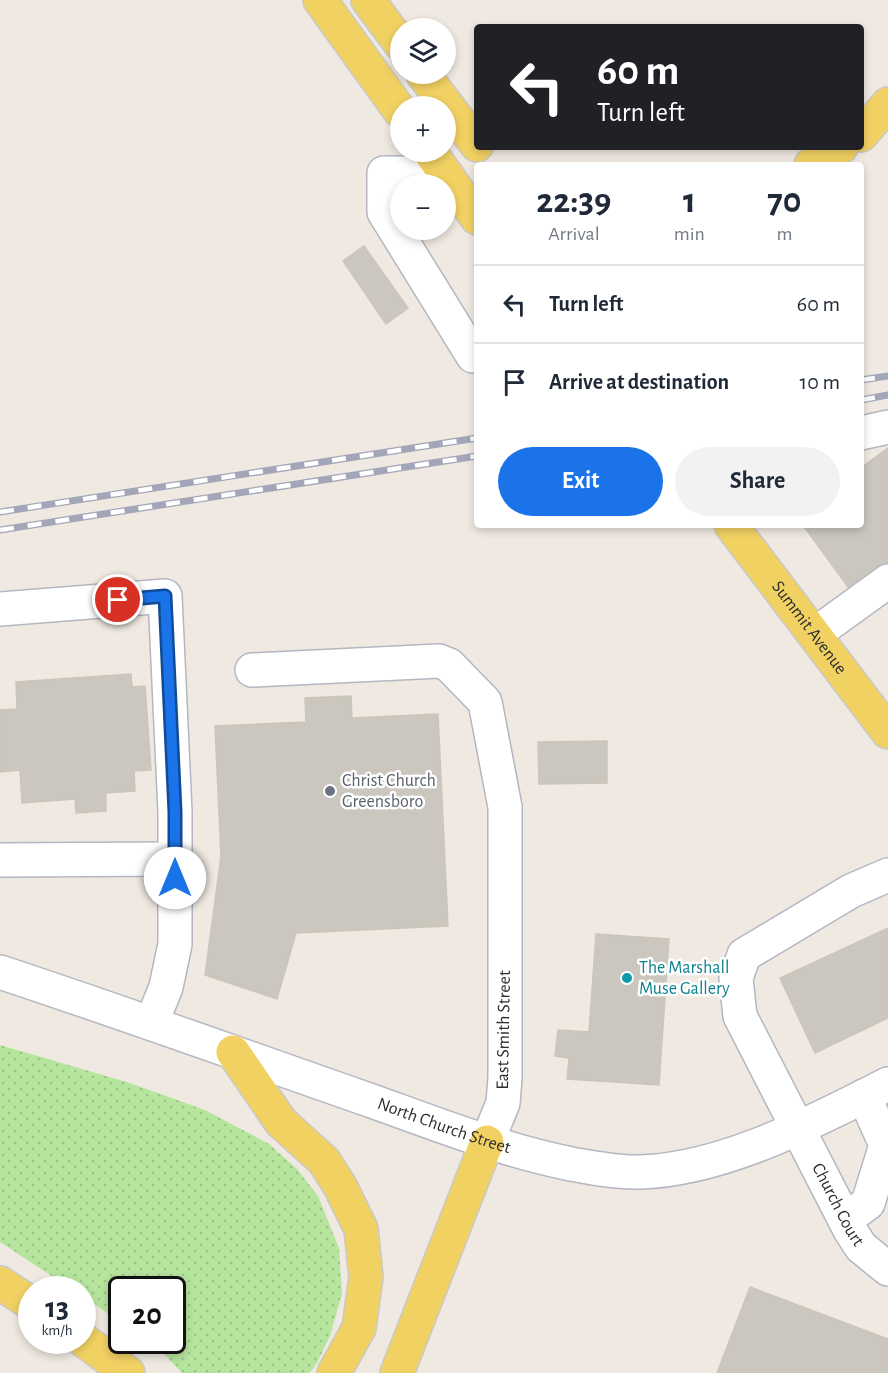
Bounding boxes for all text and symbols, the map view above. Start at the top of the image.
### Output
map controls [390,18,456,240]
button: layers [390,18,456,84]
icon: left [498,48,576,126]
text: 60 m [597,50,679,92]
button: + [390,96,456,162]
text: Turn left [597,99,685,126]
button: − [390,174,456,240]
text: 22:39 [536,183,611,219]
text: 1 [683,183,696,219]
text: 70 [767,183,802,219]
text: Arrival [548,224,600,244]
text: min [674,224,705,244]
text: m [776,224,792,244]
icon: left [498,288,531,321]
text: Turn left [549,293,623,315]
text: 60 m [797,293,840,315]
icon: arrive [498,366,531,399]
text: Arrive at destination [549,371,729,393]
text: 10 m [800,371,840,393]
button: Exit [498,447,663,516]
button: Share [675,447,840,516]
pin [92,574,143,625]
street label: Summit Avenue [768,578,850,678]
icon: arrive [101,583,134,616]
place label: Christ Church Greensboro [342,772,436,811]
marker: Christ Church Greensboro [323,784,337,798]
position arrow [143,846,207,910]
place label: The Marshall Muse Gallery [639,959,730,998]
street label: East Smith Street [494,970,514,1090]
marker: The Marshall Muse Gallery [620,971,634,985]
street label: North Church Street [375,1095,513,1157]
street label: Church Court [808,1160,867,1250]
speed limit sign: 20 [108,1276,186,1354]
text: 13 [45,1293,69,1323]
text: km/h [42,1323,72,1338]

